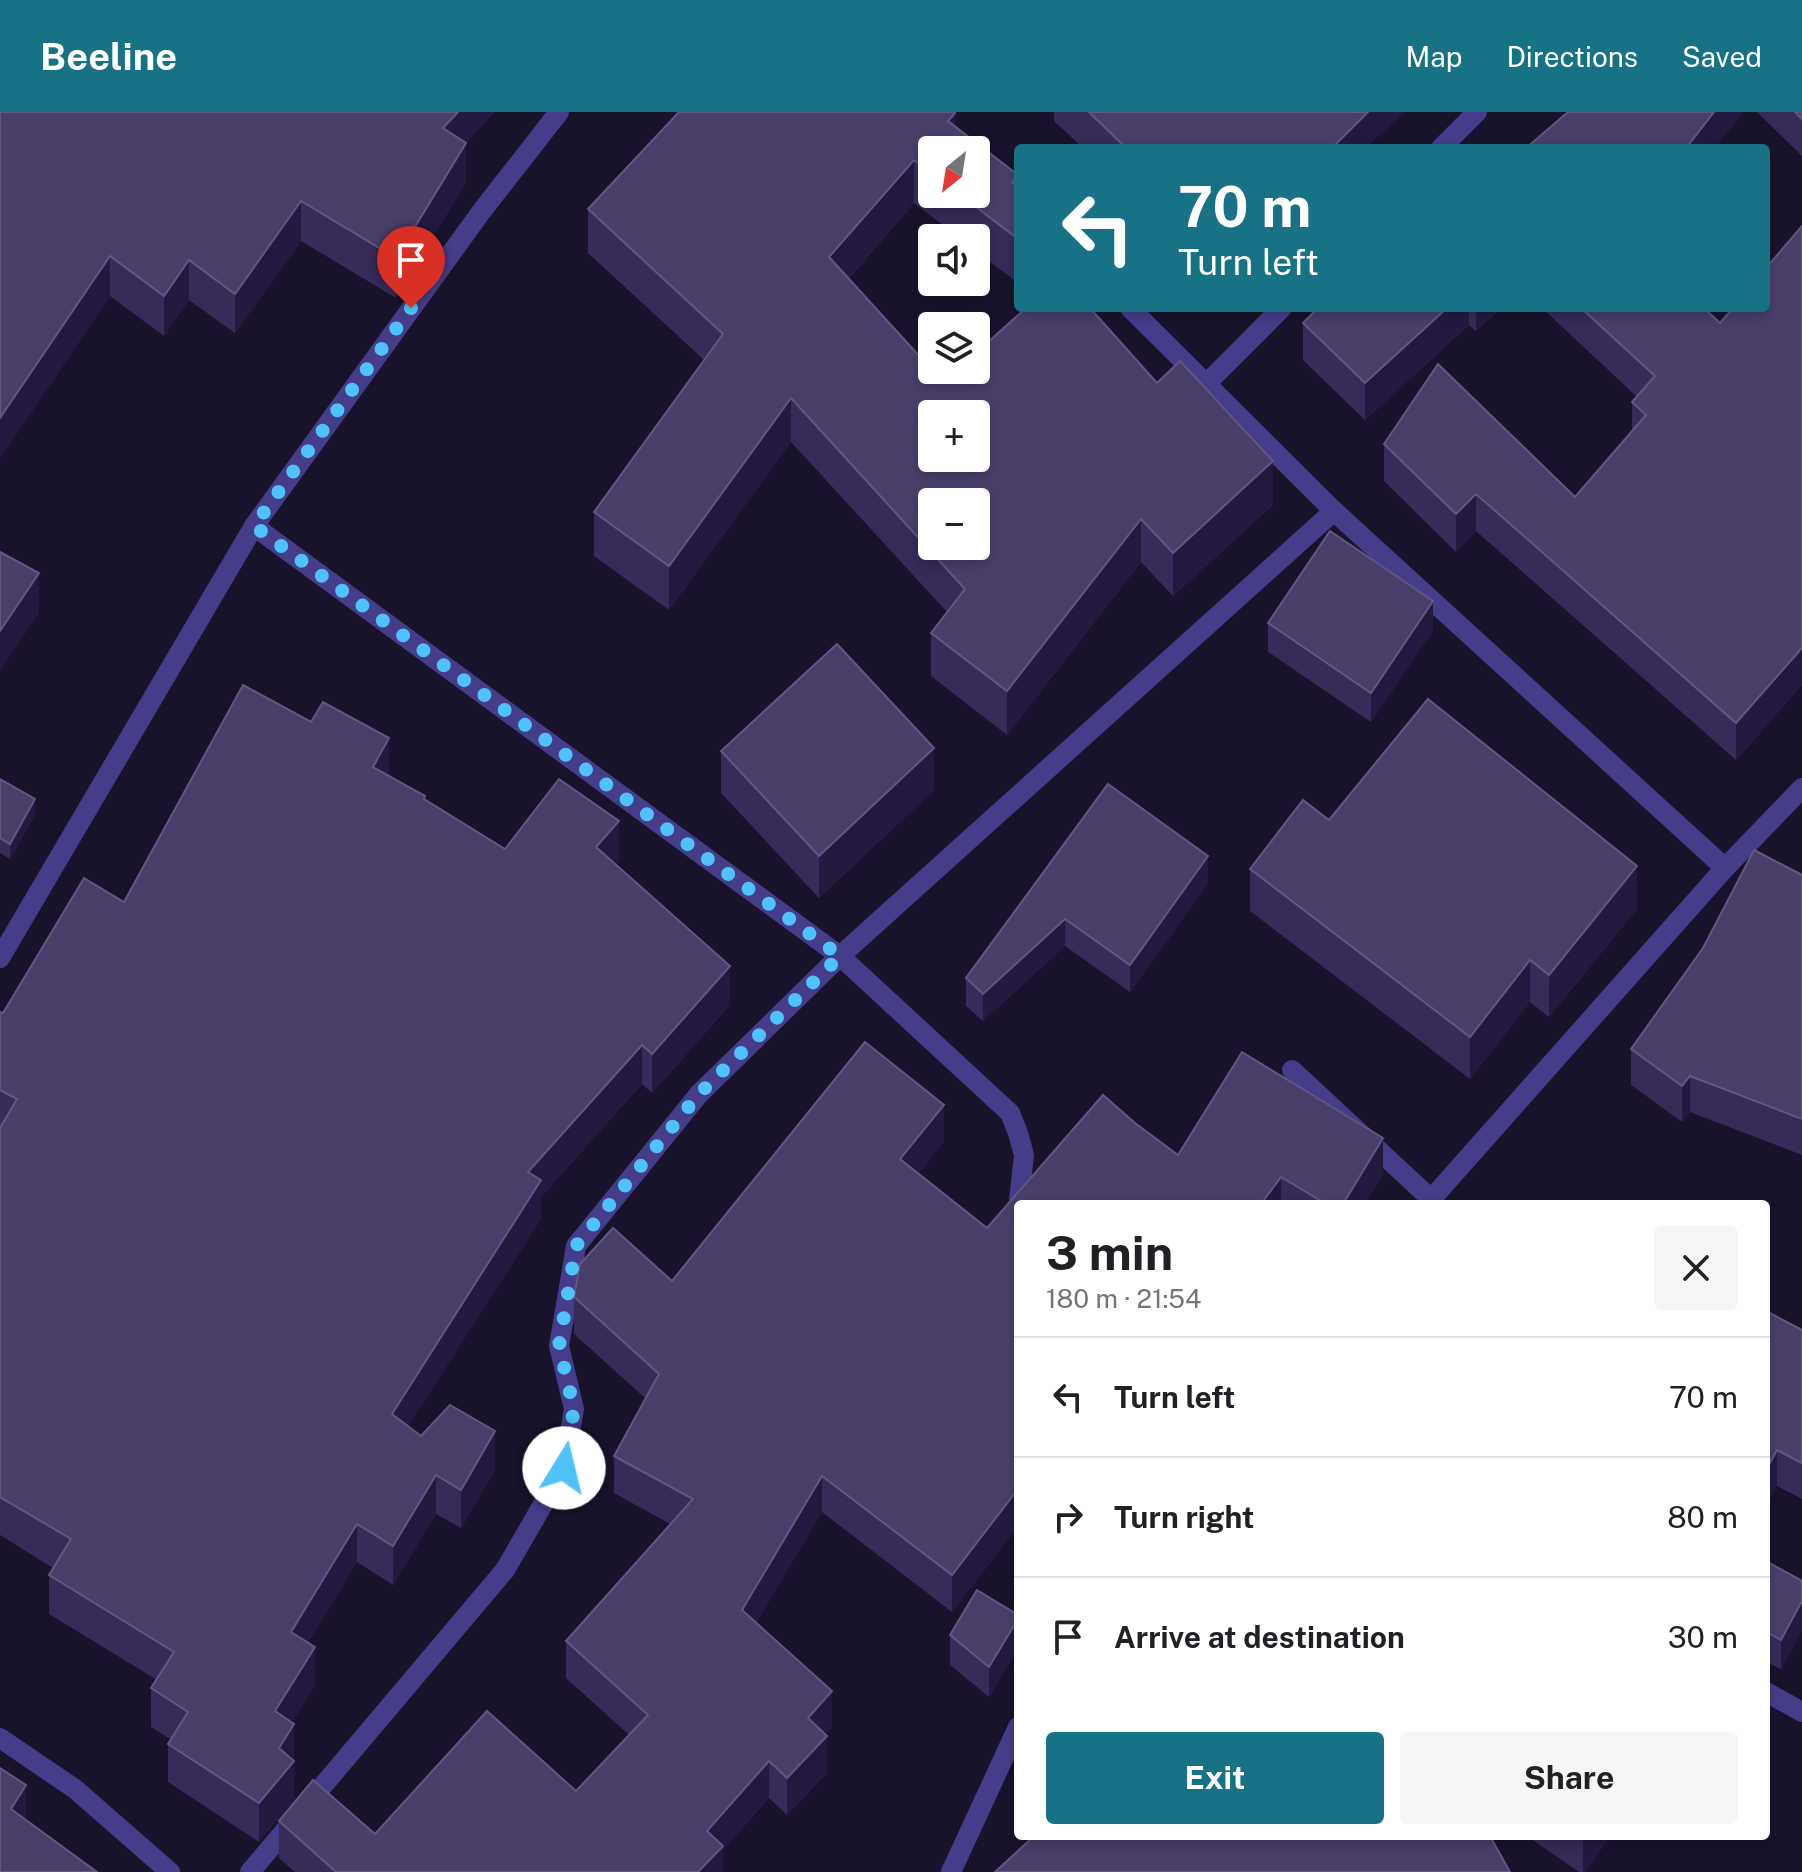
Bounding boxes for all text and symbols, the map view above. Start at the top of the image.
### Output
text: Beeline [40,34,177,79]
text: Map [1406,40,1462,73]
text: Directions [1506,40,1638,73]
text: Saved [1682,40,1762,73]
north arrow [918,136,990,208]
map controls [918,136,990,560]
text: 70 m [1178,174,1311,240]
icon: left [1046,176,1150,280]
button: sound [918,224,990,296]
pin [377,226,445,308]
icon: arrive [389,238,433,282]
text: Turn left [1178,241,1319,283]
button: layers [918,312,990,384]
button: + [918,400,990,472]
button: − [918,488,990,560]
text: 3 min [1046,1224,1173,1281]
button: close [1654,1226,1738,1310]
text: 180 m · 21:54 [1046,1283,1201,1314]
icon: left [1046,1375,1090,1419]
text: Turn left [1114,1379,1235,1415]
text: 70 m [1669,1379,1738,1415]
position arrow [522,1426,606,1510]
icon: right [1046,1495,1090,1539]
text: Turn right [1114,1499,1254,1535]
text: 80 m [1667,1499,1738,1535]
icon: arrive [1046,1615,1090,1659]
text: Arrive at destination [1114,1619,1405,1655]
text: 30 m [1668,1619,1738,1655]
button: Exit [1046,1732,1384,1824]
button: Share [1400,1732,1738,1824]

